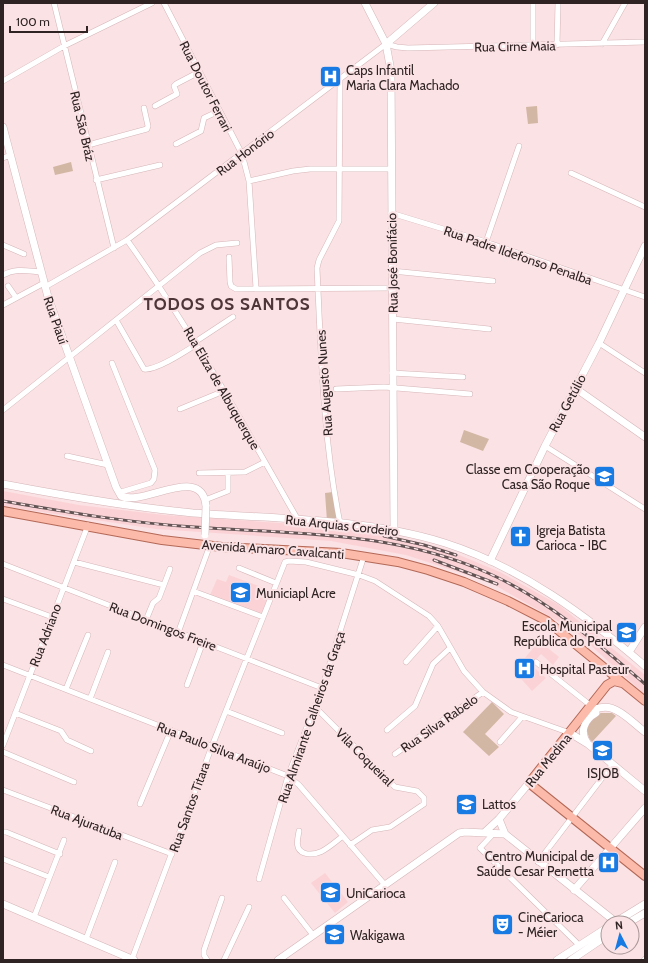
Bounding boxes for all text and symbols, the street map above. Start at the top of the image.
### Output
scale bar [10,8,87,34]
text: 100 m [16,14,50,29]
street label: Rua Cirne Maia [474,37,557,55]
street label: Rua Doutor Ferrari [176,38,236,134]
place label: Caps Infantil Maria Clara Machado [346,62,460,93]
hospital icon: Caps Infantil Maria Clara Machado [318,64,344,90]
street label: Rua São Bráz [67,89,99,163]
street label: Rua Honório [213,125,277,179]
street label: Rua José Bonifácio [383,213,401,313]
street label: Rua Padre Ildefonso Penalba [442,222,595,288]
street label: Rua Piauí [40,294,72,346]
district label: TODOS OS SANTOS [143,294,311,314]
street label: Rua Eliza de Albuquerque [180,324,264,453]
street label: Rua Augusto Nunes [312,329,336,437]
street label: Rua Getúlio [545,371,589,435]
place label: Classe em Cooperação Casa São Roque [466,461,590,492]
school or university icon: Classe em Cooperação Casa São Roque [592,463,618,489]
street label: Rua Arquias Cordeiro [285,511,399,539]
place label: Igreja Batista Carioca - IBC [536,522,607,553]
church icon: Igreja Batista Carioca - IBC [508,524,534,550]
street label: Avenida Amaro Cavalcanti [201,536,345,562]
school or university icon: Municiapl Acre [228,580,254,606]
place label: Municiapl Acre [256,585,336,601]
street label: Rua Domingos Freire [107,598,219,654]
street label: Rua Adriano [26,601,64,669]
place label: Escola Municipal República do Peru [513,618,612,649]
school or university icon: Escola Municipal República do Peru [614,620,640,646]
street label: Rua Almirante Calheiros da Graça [274,628,348,805]
hospital icon: Hospital Pasteur [512,656,538,682]
place label: Hospital Pasteur [540,661,630,677]
street label: Rua Silva Rabelo [397,691,481,755]
street label: Rua Paulo Silva Araújo [154,718,273,777]
street label: Vila Coqueiral [333,725,397,789]
street label: Rua Medina [522,729,575,790]
school or university icon: ISJOB [590,738,616,764]
street label: Rua Santos Titara [165,759,213,854]
place label: ISJOB [587,765,619,781]
school or university icon: Lattos [454,791,480,817]
place label: Lattos [482,796,516,812]
street label: Rua Ajuratuba [48,801,126,844]
place label: Centro Municipal de Saúde Cesar Pernetta [476,848,595,879]
hospital icon: Centro Municipal de Saúde Cesar Pernetta [596,850,622,876]
school or university icon: UniCarioca [317,880,343,906]
place label: UniCarioca [346,885,406,901]
place label: CineCarioca - Méier [518,909,584,940]
theatre icon: CineCarioca - Méier [489,911,515,937]
north arrow [600,915,640,955]
text: N [614,918,624,932]
school or university icon: Wakigawa [321,922,347,948]
place label: Wakigawa [350,927,406,943]

